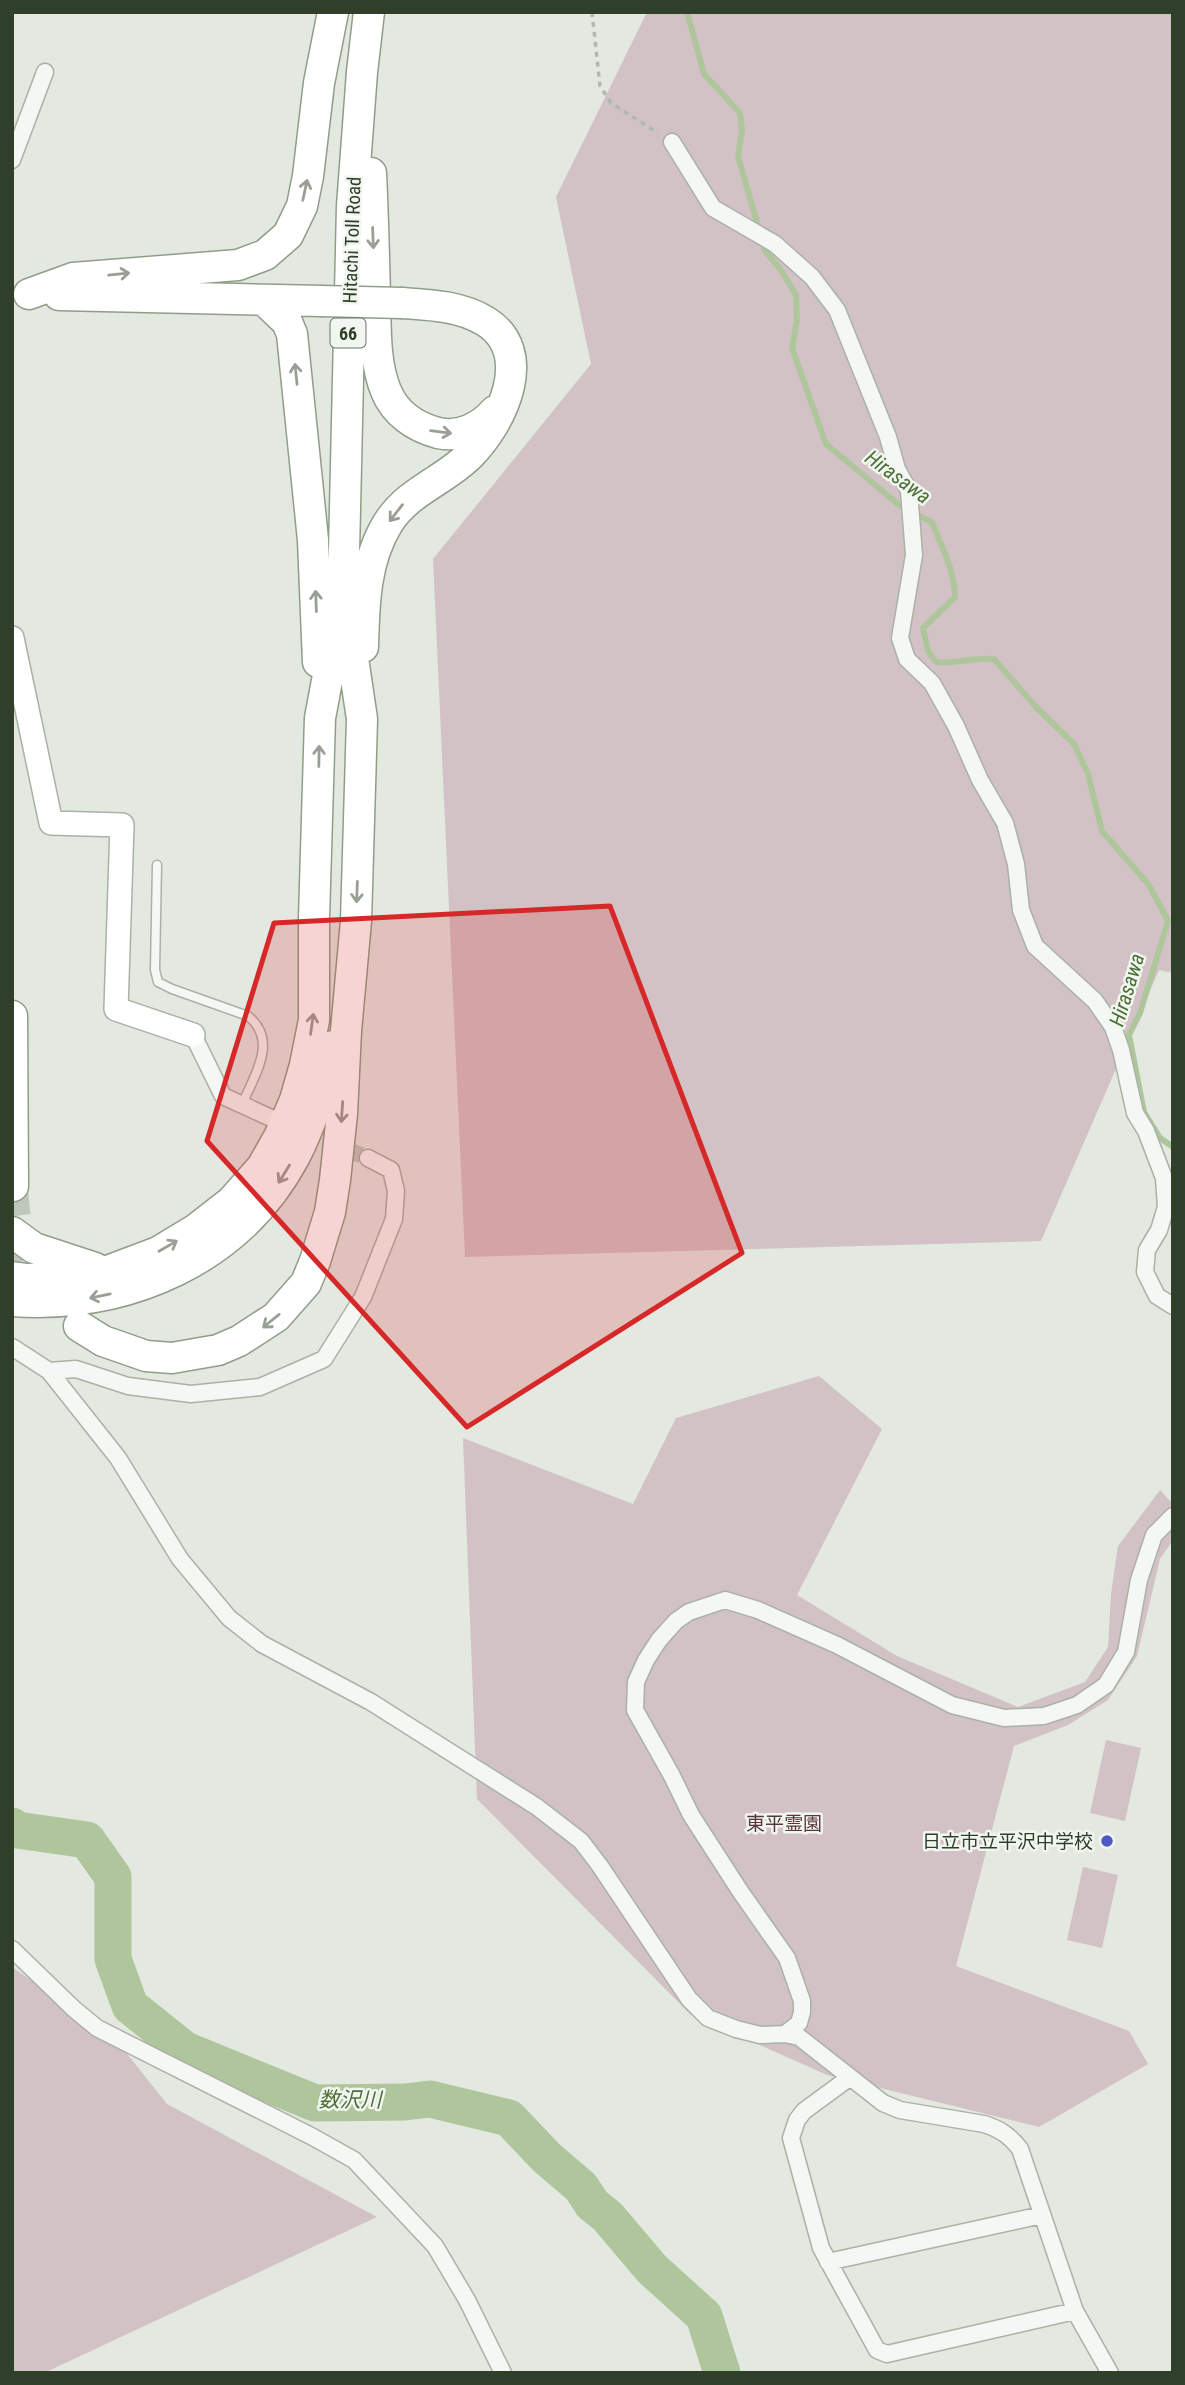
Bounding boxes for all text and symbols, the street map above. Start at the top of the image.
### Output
street label: Hitachi Toll Road [338,176,366,304]
one-way arrow [299,179,313,202]
one-way arrow [367,226,380,249]
one-way arrow [107,267,130,280]
road number: 66 [330,318,366,348]
one-way arrow [290,363,303,386]
one-way arrow [429,426,452,439]
water label: Hirasawa [861,445,935,509]
one-way arrow [389,503,404,522]
one-way arrow [309,590,322,613]
one-way arrow [313,745,326,768]
one-way arrow [351,880,364,903]
water label: Hirasawa [1105,951,1149,1029]
one-way arrow [306,1013,319,1036]
one-way arrow [335,1100,348,1123]
one-way arrow [276,1163,290,1183]
one-way arrow [157,1239,177,1253]
one-way arrow [89,1290,112,1304]
one-way arrow [262,1313,280,1328]
park label: 東平霊園 [746,1812,822,1835]
place label: 日立市立平沢中学校 [922,1830,1093,1853]
marker: 日立市立平沢中学校 [1099,1833,1115,1849]
water label: 数沢川 [319,2088,383,2112]

